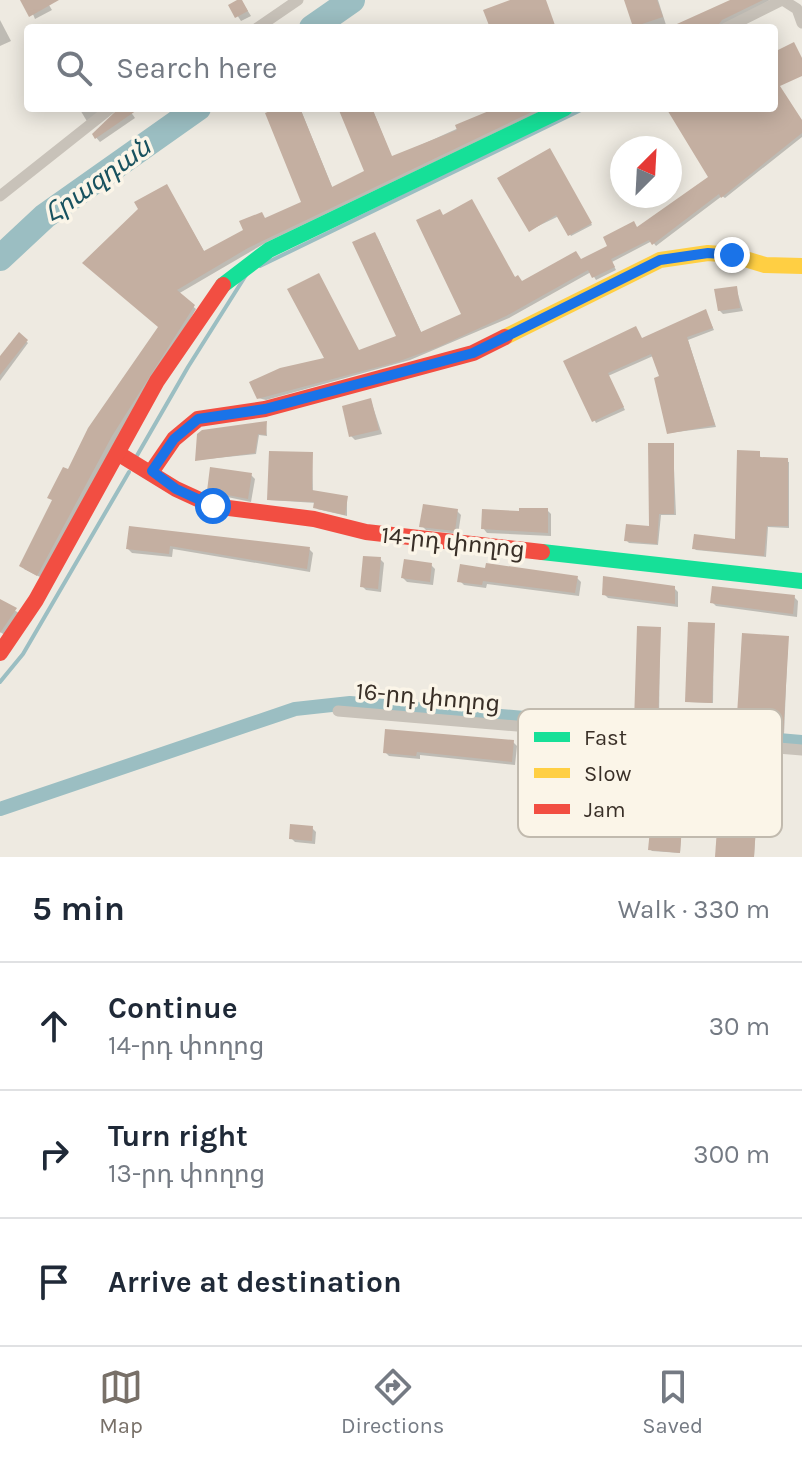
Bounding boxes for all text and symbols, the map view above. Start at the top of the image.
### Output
search box [24,24,778,112]
icon: search [52,46,96,90]
text: Search here [116,50,277,86]
water label: Հրազդան [38,130,158,230]
north arrow [610,136,682,208]
route end [714,237,750,273]
route start [195,488,231,524]
street label: 14-րդ փողոց [380,521,526,563]
street label: 16-րդ փողոց [355,677,501,717]
legend [518,709,782,837]
text: Fast [584,725,627,751]
text: Slow [584,761,631,787]
text: Jam [584,797,626,823]
text: 5 min [32,889,125,929]
text: Walk · 330 m [618,894,770,925]
text: Continue [108,990,238,1026]
icon: ahead [32,1004,76,1048]
text: 30 m [709,1011,770,1042]
text: 14-րդ փողոց [108,1030,264,1061]
text: Turn right [108,1118,248,1154]
icon: right [32,1132,76,1176]
text: 300 m [693,1139,770,1170]
text: 13-րդ փողոց [108,1158,265,1189]
icon: arrive [32,1260,76,1304]
text: Arrive at destination [108,1264,402,1300]
tab: Map [99,1365,143,1439]
tab: Directions [341,1365,444,1439]
tab: Saved [642,1365,703,1439]

